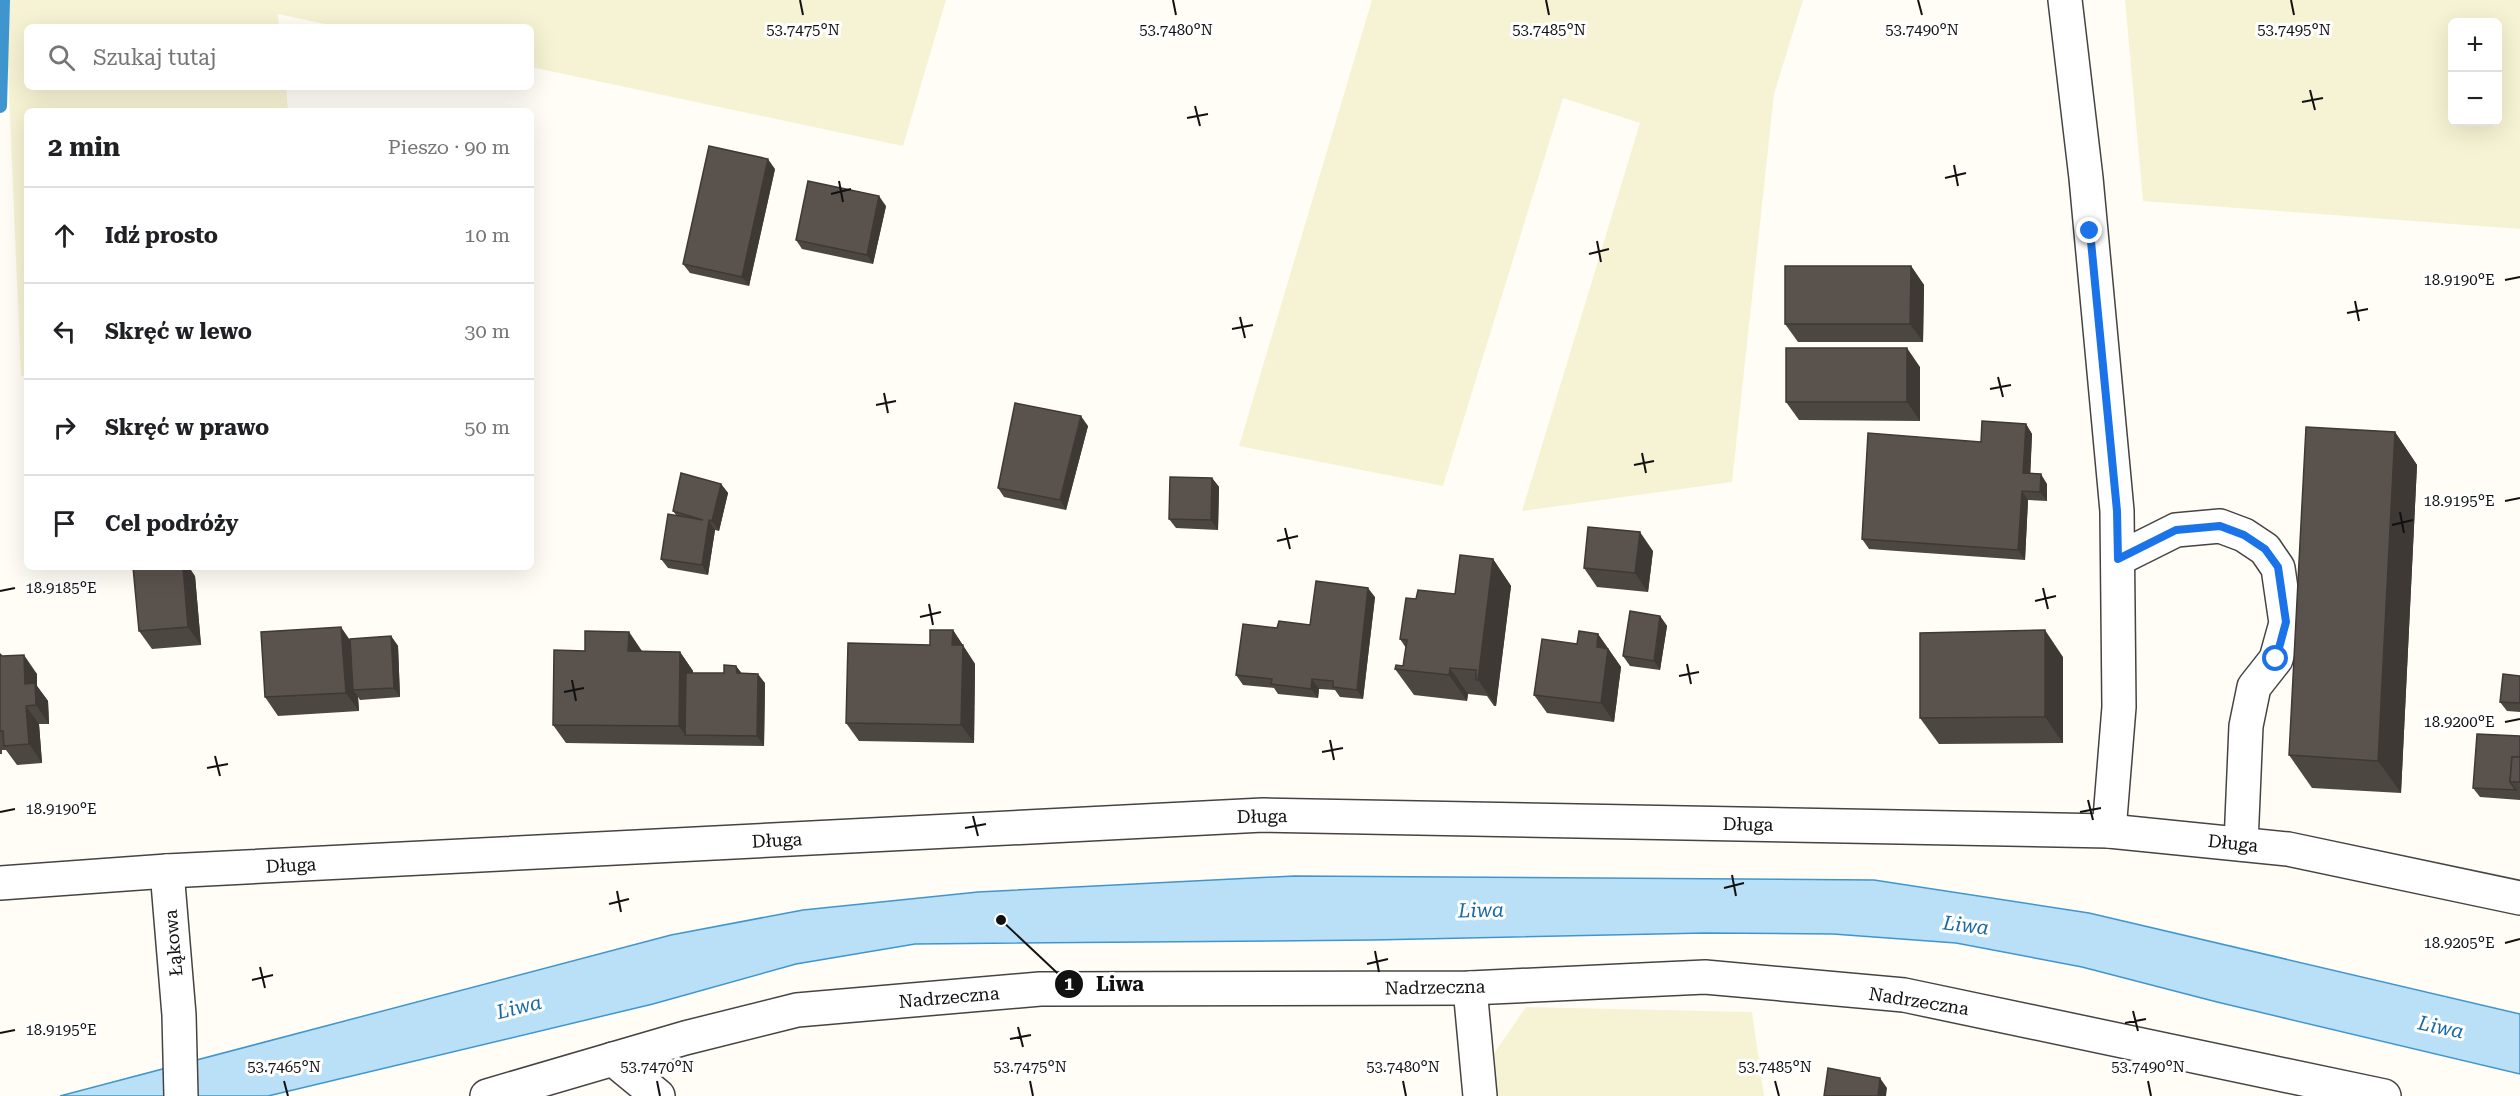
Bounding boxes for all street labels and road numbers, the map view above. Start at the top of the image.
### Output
street label: Długa [1237,805,1288,827]
street label: Długa [1723,813,1774,835]
street label: Długa [751,828,803,852]
street label: Długa [2207,830,2259,856]
street label: Długa [265,853,317,877]
street label: Łąkowa [160,908,186,977]
street label: Nadrzeczna [1384,976,1486,998]
street label: Nadrzeczna [898,982,1000,1012]
street label: Nadrzeczna [1867,983,1971,1019]

